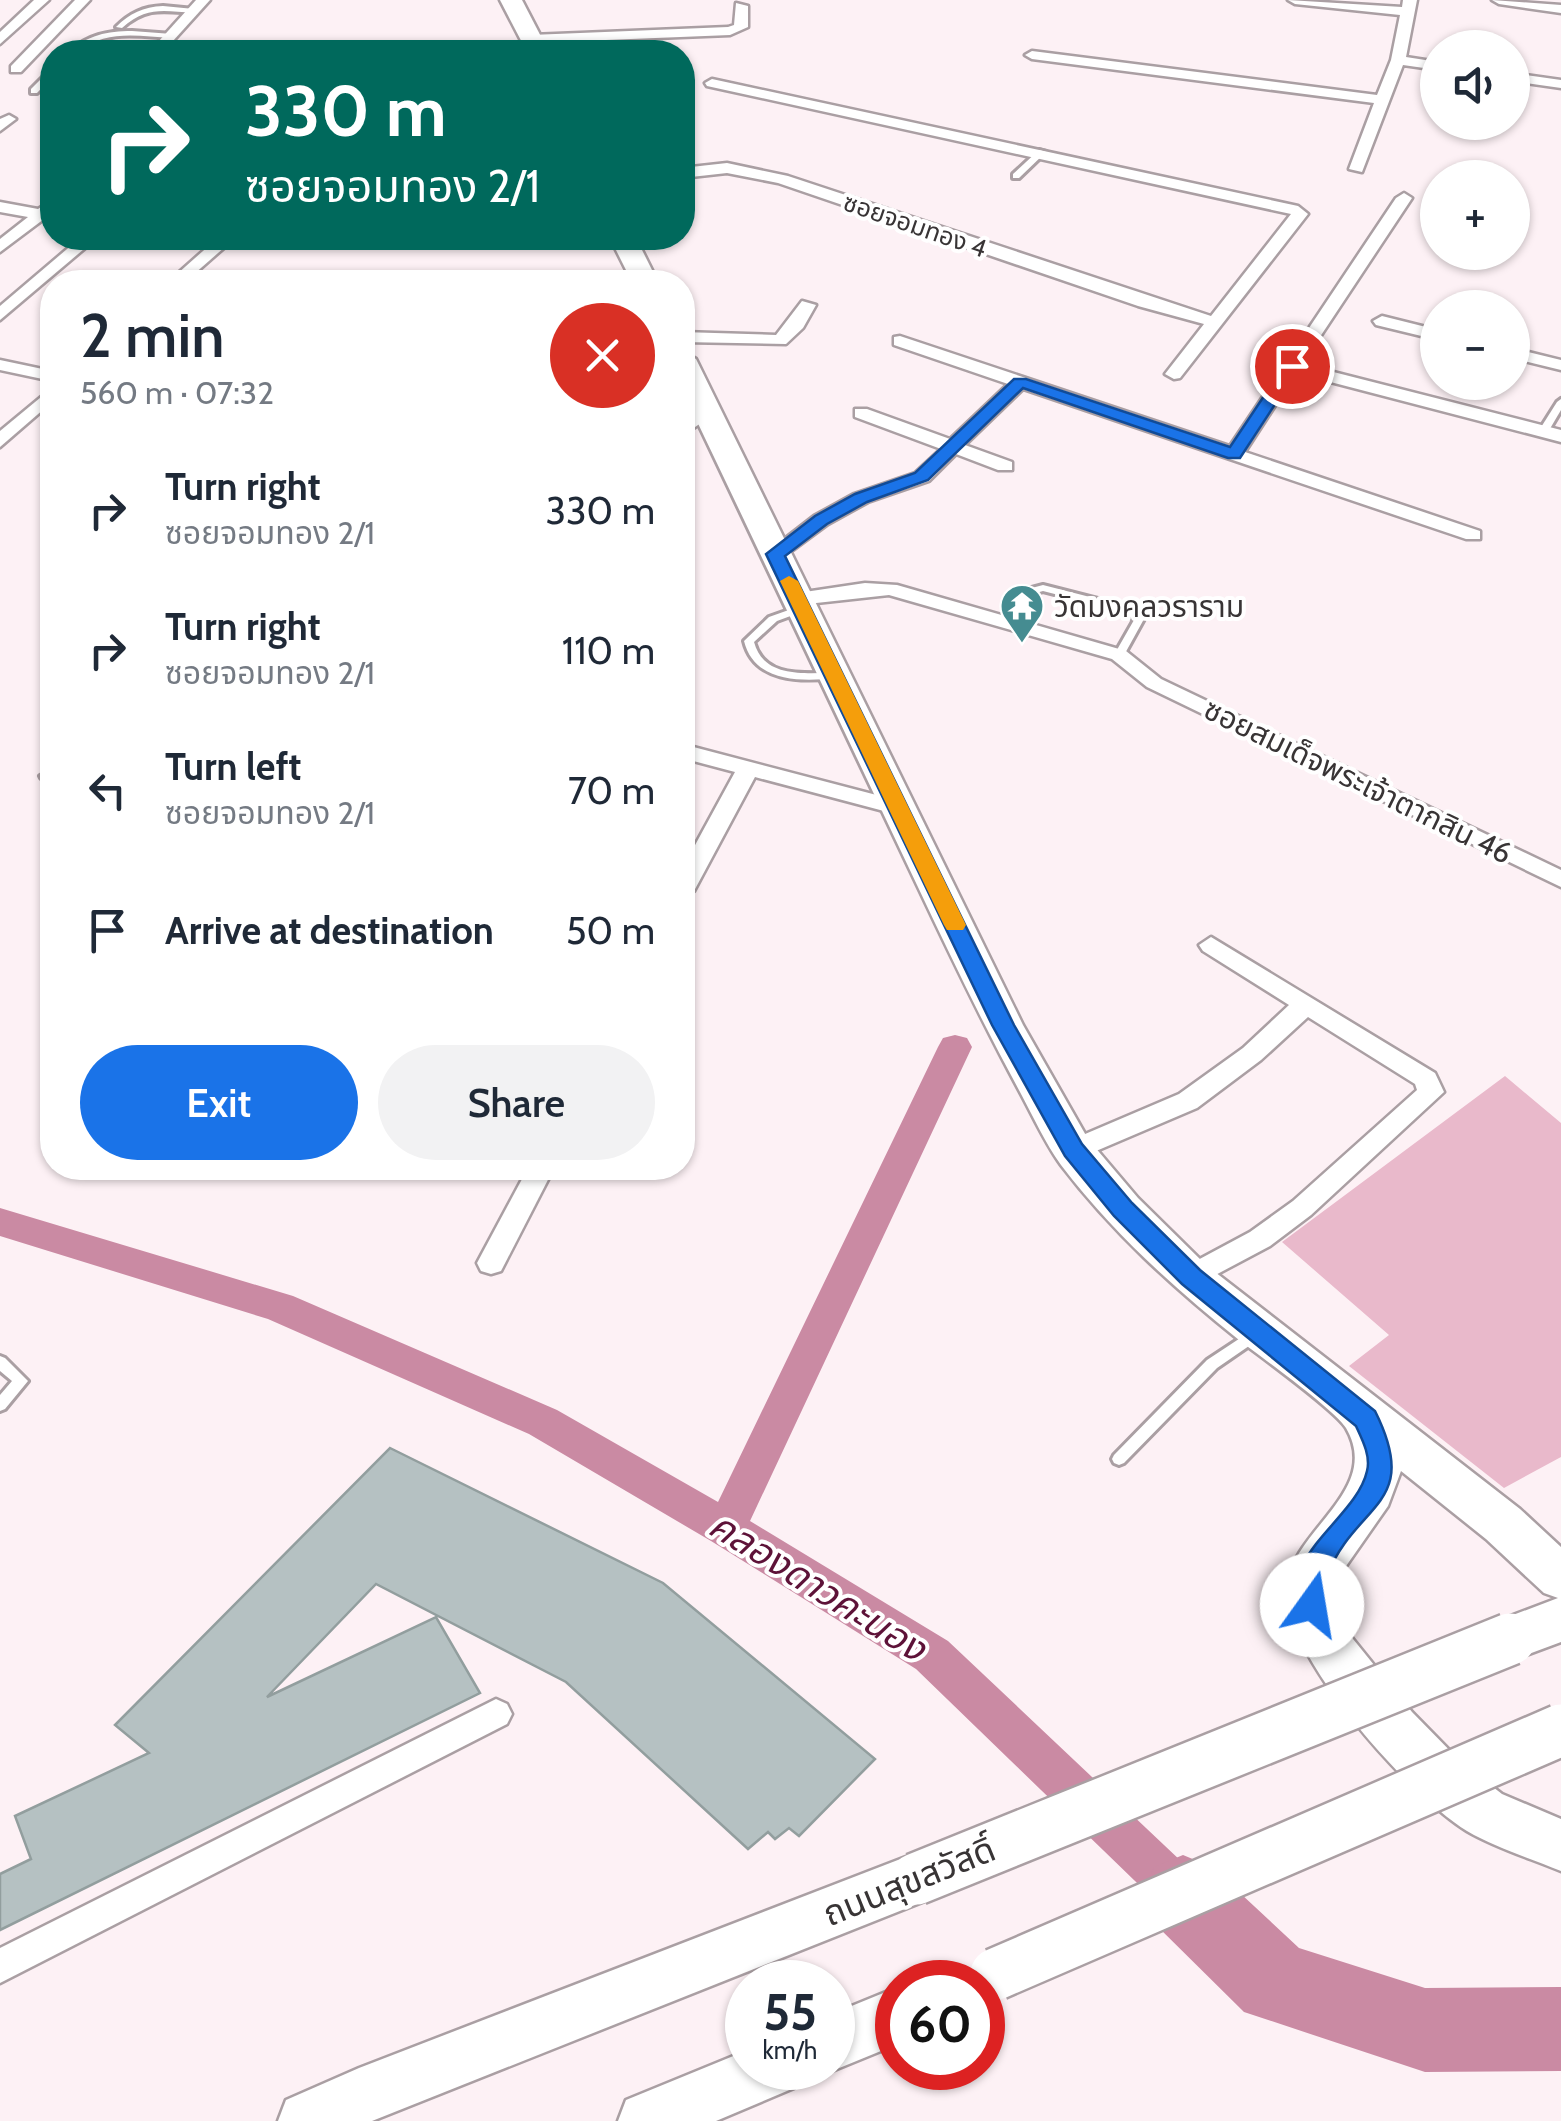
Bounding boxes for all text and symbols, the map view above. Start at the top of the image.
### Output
map controls [1420,30,1530,400]
button: sound [1420,30,1530,140]
text: 330 m [245,68,446,154]
icon: right [80,80,210,210]
text: ซอยจอมทอง 2/1 [245,159,540,213]
button: + [1420,160,1530,270]
street label: ซอยจอมทอง 4 [840,187,990,263]
button: − [1420,290,1530,400]
text: 2 min [80,299,225,372]
button: close [550,303,655,408]
pin [1250,324,1335,409]
icon: arrive [1265,339,1320,394]
text: 560 m · 07:32 [80,373,274,412]
text: Turn right [165,463,321,510]
icon: right [80,483,135,538]
text: 330 m [545,487,655,534]
text: ซอยจอมทอง 2/1 [165,513,375,552]
temple icon: วัดมงคลวราราม [999,583,1045,644]
place label: วัดมงคลวราราม [1054,588,1244,625]
text: Turn right [165,603,321,650]
icon: right [80,623,135,678]
text: 110 m [562,627,655,674]
text: ซอยจอมทอง 2/1 [165,653,375,692]
street label: ซอยสมเด็จพระเจ้าตากสิน 46 [1198,690,1518,872]
text: Turn left [165,743,301,790]
icon: left [80,763,135,818]
text: 70 m [568,767,655,814]
text: ซอยจอมทอง 2/1 [165,793,375,832]
icon: arrive [80,903,135,958]
text: Arrive at destination [165,907,494,954]
text: 50 m [566,907,655,954]
button: Exit [80,1045,358,1160]
button: Share [378,1045,655,1160]
water label: คลองดาวคะนอง [701,1501,936,1672]
position arrow [1260,1553,1364,1657]
street label: ถนนสุขสวัสดิ์ [817,1827,1001,1935]
speed limit sign: 60 [875,1960,1005,2090]
text: 55 [763,1982,817,2043]
text: km/h [763,2035,817,2065]

